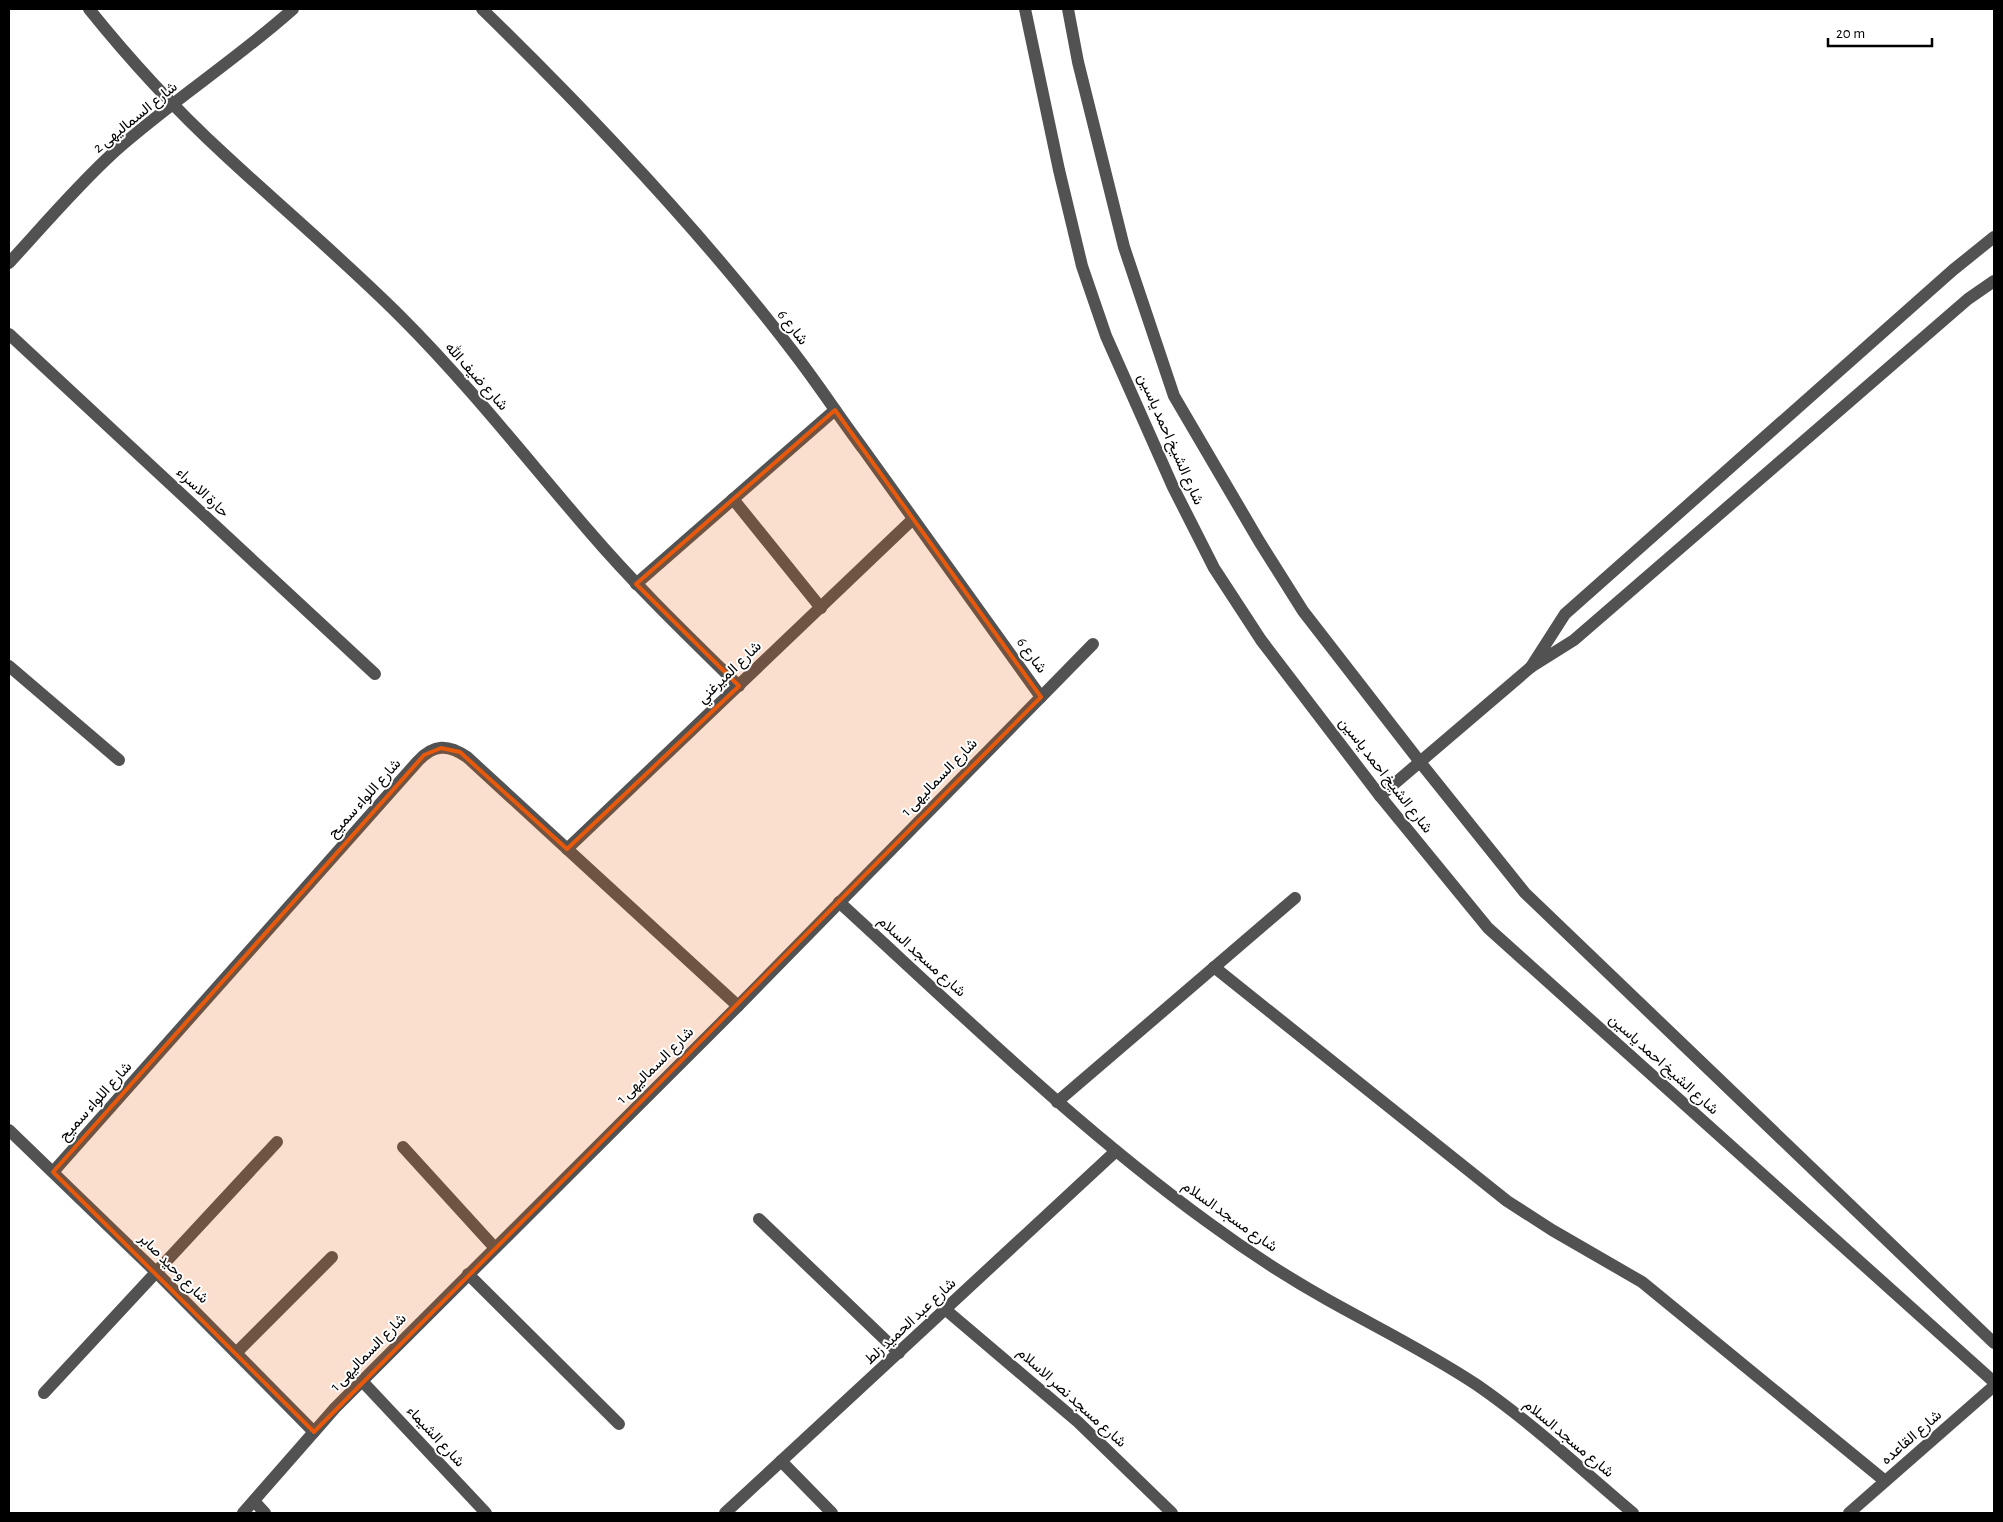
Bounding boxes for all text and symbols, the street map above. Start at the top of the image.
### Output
scale bar [1828,15,1932,47]
text: 20 m [1836,26,1865,41]
street label: شارع السماليهى 2 [90,79,182,158]
street label: شارع 6 [772,307,811,350]
street label: شارع ضيف الله [440,338,513,415]
street label: شارع الشيخ احمد ياسين [1132,371,1206,508]
street label: حارة الاسراء [173,465,232,521]
street label: شارع 6 [1011,635,1049,678]
street label: شارع الميرغني [695,638,768,710]
street label: شارع الشيخ احمد ياسين [1334,715,1435,838]
street label: شارع السماليهى 1 [899,735,982,821]
street label: شارع اللواء سميح [325,756,406,843]
street label: شارع مسجد السلام [873,913,969,1002]
street label: شارع الشيخ احمد ياسين [1604,1011,1722,1120]
street label: شارع السماليهى 1 [614,1024,699,1109]
street label: شارع اللواء سميح [56,1059,137,1146]
street label: شارع مسجد السلام [1178,1178,1280,1257]
street label: شارع وحيد صابر [133,1230,212,1308]
street label: شارع عبد الحميد زلط [862,1275,961,1369]
street label: شارع السماليهى 1 [328,1310,411,1396]
street label: شارع مسجد نصر الاسلام [1012,1345,1129,1453]
street label: شارع مسجد السلام [1519,1397,1617,1483]
street label: شارع الشيماء [402,1403,468,1472]
street label: شارع القاعده [1878,1407,1947,1470]

